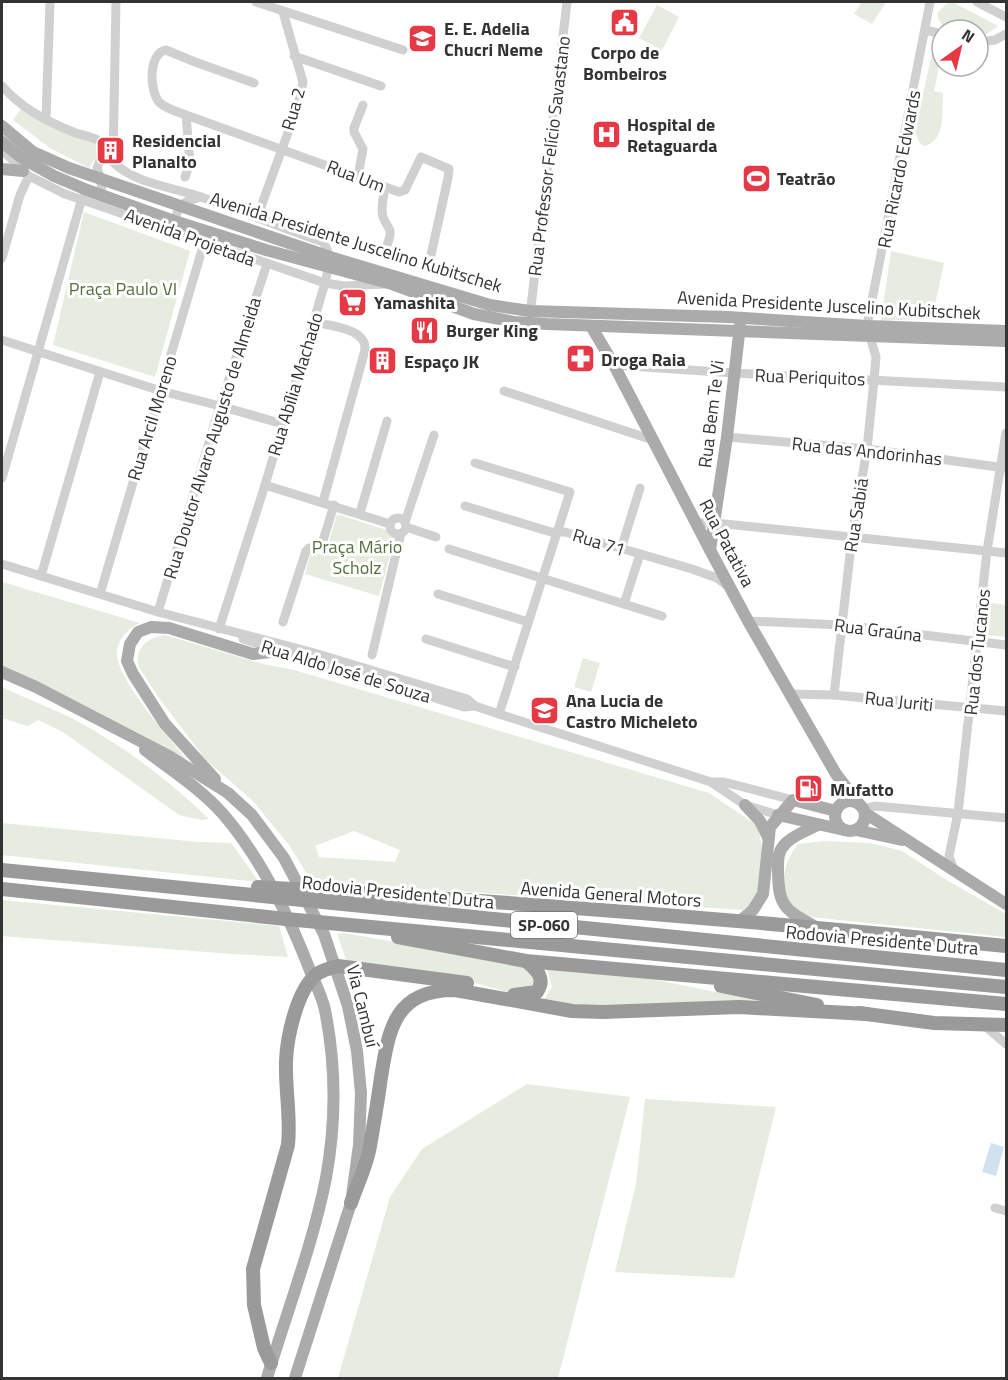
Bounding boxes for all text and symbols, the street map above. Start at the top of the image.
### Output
public building icon: Corpo de Bombeiros [609,7,641,39]
place label: E. E. Adelia Chucri Neme [444,15,543,63]
north arrow [930,18,990,78]
school or university icon: E. E. Adelia Chucri Neme [407,22,439,54]
text: N [957,23,980,49]
street label: Rua Professor Felício Savastano [521,34,577,278]
place label: Corpo de Bombeiros [583,39,667,87]
street label: Rua 2 [274,84,312,134]
street label: Rua Ricardo Edwards [870,88,928,250]
place label: Hospital de Retaguarda [627,111,718,159]
hospital icon: Hospital de Retaguarda [590,118,622,150]
place label: Residencial Planalto [132,127,221,175]
building icon: Residencial Planalto [95,134,127,166]
street label: Rua Um [323,153,389,199]
sports icon: Teatrão [740,162,772,194]
place label: Teatrão [777,165,836,192]
street label: Avenida Presidente Juscelino Kubitschek [207,185,506,299]
street label: Avenida Projetada [121,201,259,273]
park label: Praça Paulo VI [69,275,177,302]
street label: Avenida Presidente Juscelino Kubitschek [677,284,982,326]
supermarket icon: Yamashita [337,286,369,318]
place label: Yamashita [374,289,455,316]
street label: Rua Doutor Alvaro Augusto de Almeida [156,294,268,582]
street label: Rua Abília Machado [260,309,330,459]
restaurant icon: Burger King [409,314,441,346]
place label: Burger King [446,317,538,344]
pharmacy icon: Droga Raia [564,343,596,375]
building icon: Espaço JK [367,345,399,377]
place label: Droga Raia [601,346,686,373]
place label: Espaço JK [404,348,479,375]
street label: Rua Arcil Moreno [120,352,184,484]
street label: Rua Bem Te Vi [691,359,731,469]
street label: Rua Periquitos [754,362,866,392]
street label: Rua das Andorinhas [791,430,943,472]
street label: Rua Sabiá [837,476,875,554]
street label: Rua Patativa [692,494,762,592]
street label: Rua 71 [569,521,629,563]
park label: Praça Mário Scholz [312,533,402,581]
street label: Rua dos Tucanos [957,588,997,716]
street label: Rua Graúna [833,611,923,649]
street label: Rua Aldo José de Souza [258,632,434,710]
street label: Rua Juriti [863,684,935,718]
place label: Ana Lucia de Castro Micheleto [566,687,698,735]
school or university icon: Ana Lucia de Castro Micheleto [529,694,561,726]
fuel station icon: Mufatto [793,773,825,805]
place label: Mufatto [830,776,894,803]
street label: Rodovia Presidente Dutra [300,868,496,916]
street label: Avenida General Motors [520,874,702,914]
road number: SP-060 [511,912,577,938]
street label: Rodovia Presidente Dutra [785,918,979,962]
street label: Via Cambuí [340,962,387,1052]

